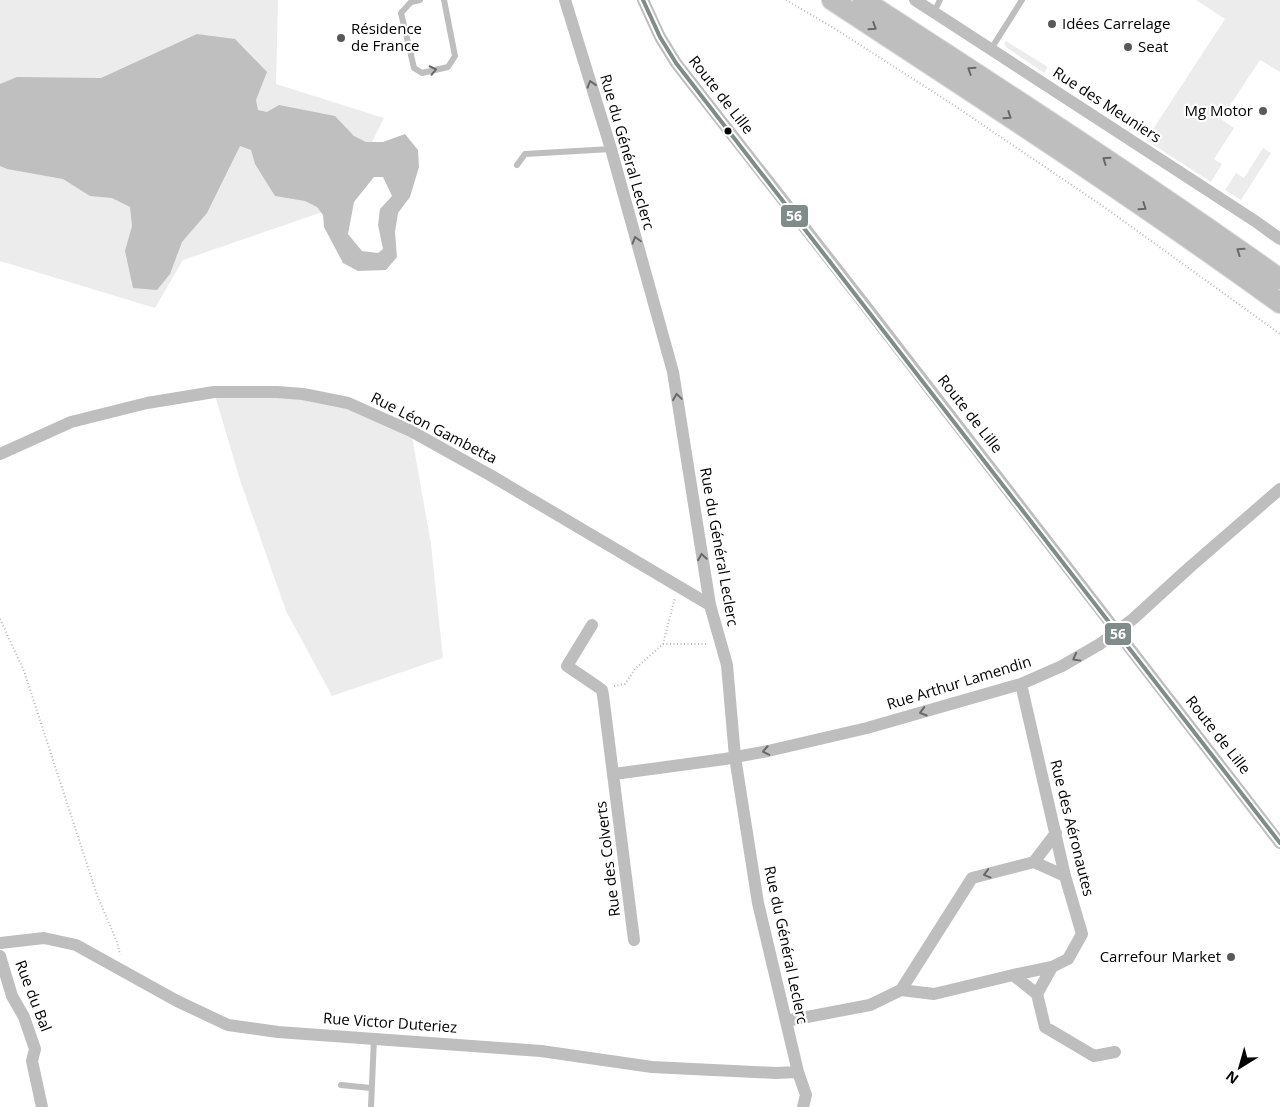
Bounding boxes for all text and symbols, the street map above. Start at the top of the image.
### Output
place label: Idées Carrelage [1062,13,1170,33]
place label: Résidence de France [351,18,422,55]
marker: Idées Carrelage [1046,18,1058,30]
one-way arrow [867,20,876,30]
marker: Résidence de France [335,32,347,44]
place label: Seat [1138,36,1168,56]
marker: Seat [1122,41,1134,53]
street label: Route de Lille [685,51,759,138]
street label: Rue des Meuniers [1050,62,1166,147]
one-way arrow [429,66,438,76]
one-way arrow [967,67,976,76]
street label: Rue du Général Leclerc [596,72,660,232]
one-way arrow [586,80,596,88]
place label: Mg Motor [1184,100,1253,120]
marker: Mg Motor [1257,105,1269,117]
one-way arrow [1002,110,1012,119]
unlabelled marker [723,126,733,136]
one-way arrow [1102,157,1111,166]
one-way arrow [1137,201,1147,210]
line badge: 56 [780,204,809,228]
text: 56 [786,206,802,225]
one-way arrow [632,236,642,244]
one-way arrow [1237,248,1246,257]
street label: Route de Lille [934,370,1008,457]
street label: Rue Léon Gambetta [368,387,501,468]
one-way arrow [672,392,683,400]
street label: Rue du Général Leclerc [696,466,744,628]
one-way arrow [698,553,708,562]
line badge: 56 [1104,622,1132,646]
text: 56 [1110,624,1126,643]
street label: Rue Arthur Lamendin [884,651,1033,714]
one-way arrow [1072,652,1081,662]
street label: Route de Lille [1182,691,1256,778]
one-way arrow [919,706,928,717]
one-way arrow [761,746,770,756]
street label: Rue des Aéronautes [1046,757,1100,898]
street label: Rue des Colverts [590,800,624,918]
street label: Rue du Général Leclerc [760,864,814,1026]
one-way arrow [983,869,991,879]
place label: Carrefour Market [1100,946,1221,966]
marker: Carrefour Market [1225,951,1237,963]
street label: Rue du Bal [11,957,57,1034]
street label: Rue Victor Duteriez [322,1007,458,1037]
north arrow [1215,1042,1265,1092]
text: N [1222,1067,1242,1089]

